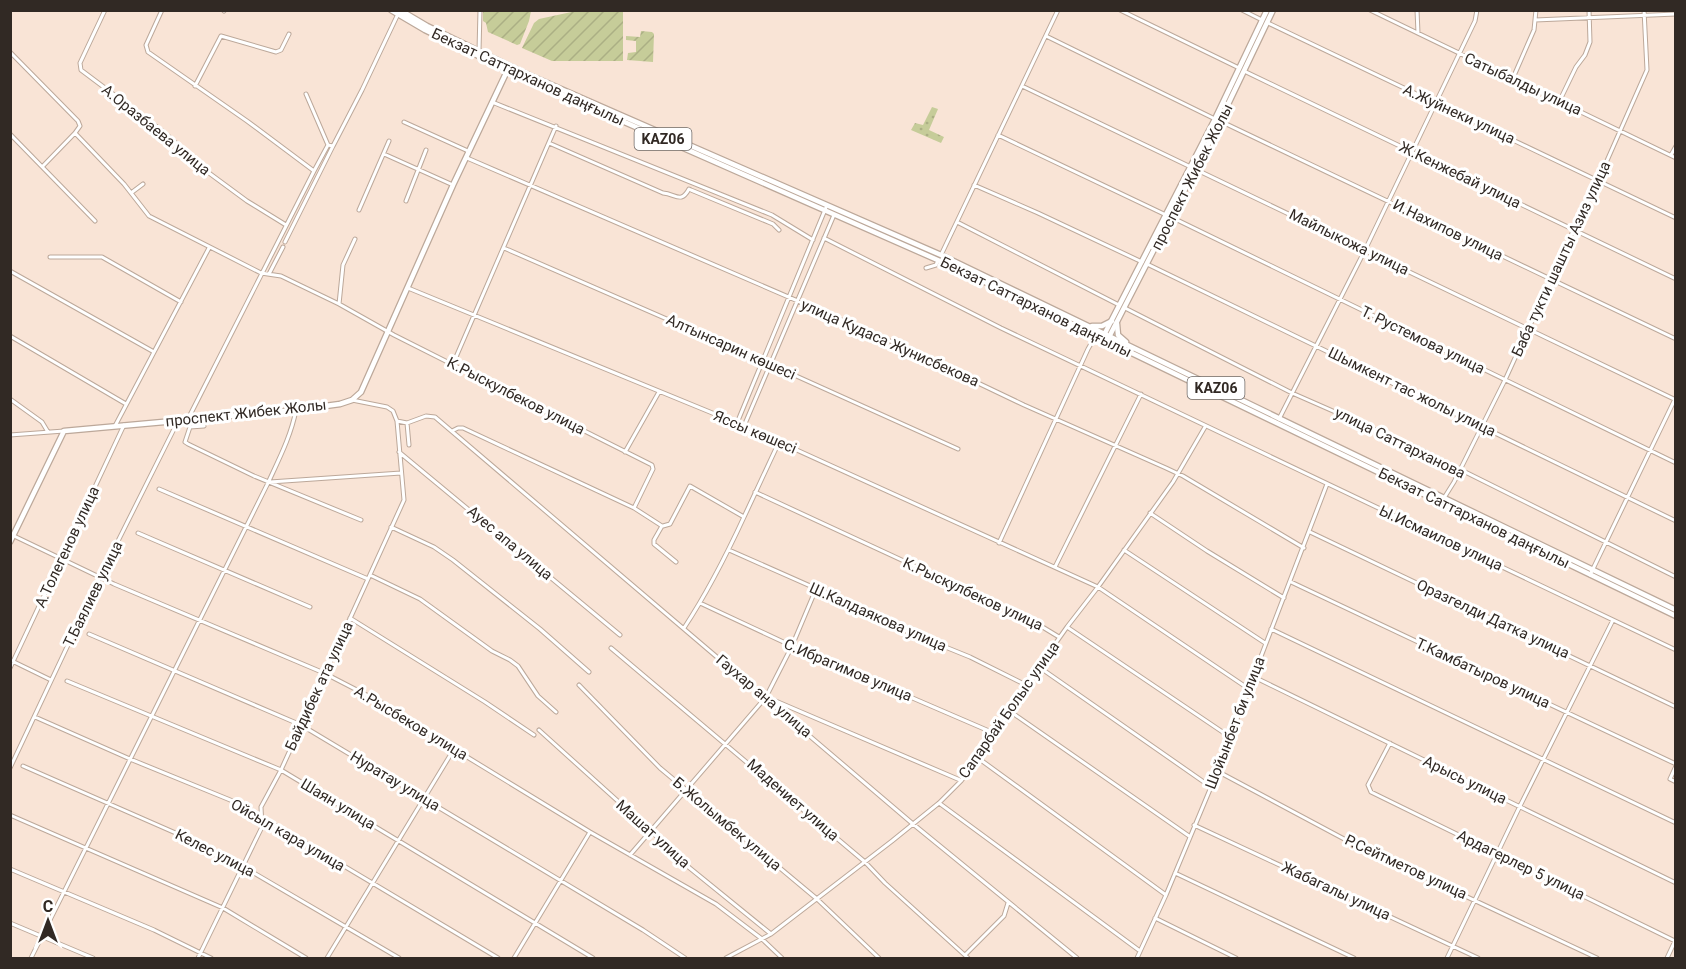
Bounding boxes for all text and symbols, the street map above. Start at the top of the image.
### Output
street label: Бекзат Саттарханов даңғылы [429,24,627,130]
street label: Сатыбалды улица [1461,49,1585,119]
street label: А.Жуйнеки улица [1400,80,1518,148]
street label: А.Оразбаева улица [98,81,214,179]
street label: проспект Жибек Жолы [1147,101,1237,253]
road number: KАZ06 [634,128,692,150]
street label: Ж.Кенжебай улица [1396,138,1524,212]
street label: Баба тукти шашты Азиз улица [1508,158,1614,360]
street label: И.Нахипов улица [1390,196,1506,264]
street label: Майлыкожа улица [1286,205,1412,279]
street label: Бекзат Саттарханов даңғылы [938,253,1134,361]
street label: улица Кудаса Жунисбекова [798,296,982,390]
street label: Т. Рустемова улица [1358,302,1488,378]
street label: Алтынсарин көшесі [664,310,798,384]
street label: Шымкент тас жолы улица [1325,344,1499,440]
street label: К.Рыскулбеков улица [444,353,588,439]
road number: KАZ06 [1188,377,1244,399]
street label: проспект Жибек Жолы [165,396,327,430]
street label: улица Саттарханова [1332,404,1468,482]
street label: Яссы көшесі [711,406,799,458]
street label: Бекзат Саттарханов даңғылы [1376,464,1572,572]
street label: А.Толегенов улица [31,483,103,611]
street label: Ауес апа улица [464,502,556,584]
street label: Ы.Исмаилов улица [1376,502,1506,574]
street label: Т.Баялиев улица [60,538,126,650]
street label: К.Рыскулбеков улица [900,554,1046,634]
street label: Оразгелди Датка улица [1414,576,1572,662]
street label: Ш.Калдаякова улица [807,579,949,655]
street label: Байдибек ата улица [281,619,357,753]
street label: Т.Камбатыров улица [1413,634,1553,712]
street label: С.Ибрагимов улица [781,635,915,705]
street label: Сапарбай Болыс улица [955,638,1063,782]
street label: Гаухар ана улица [712,651,816,741]
street label: Шойынбет би улица [1201,654,1269,792]
street label: А.Рысбеков улица [351,682,471,764]
street label: Нуратау улица [347,747,443,815]
street label: Арысь улица [1420,752,1510,808]
street label: Мадениет улица [743,755,843,845]
street label: Б.Жолымбек улица [669,773,785,875]
street label: Шаян улица [297,775,379,833]
street label: Ойсыл кара улица [228,795,348,875]
street label: Машат улица [612,796,694,872]
street label: Келес улица [172,825,258,881]
street label: Ардагерлер 5 улица [1454,826,1588,904]
street label: Р.Сейтметов улица [1342,831,1470,903]
street label: Жабагалы улица [1279,858,1393,924]
north arrow [18,891,78,951]
text: С [43,897,53,916]

